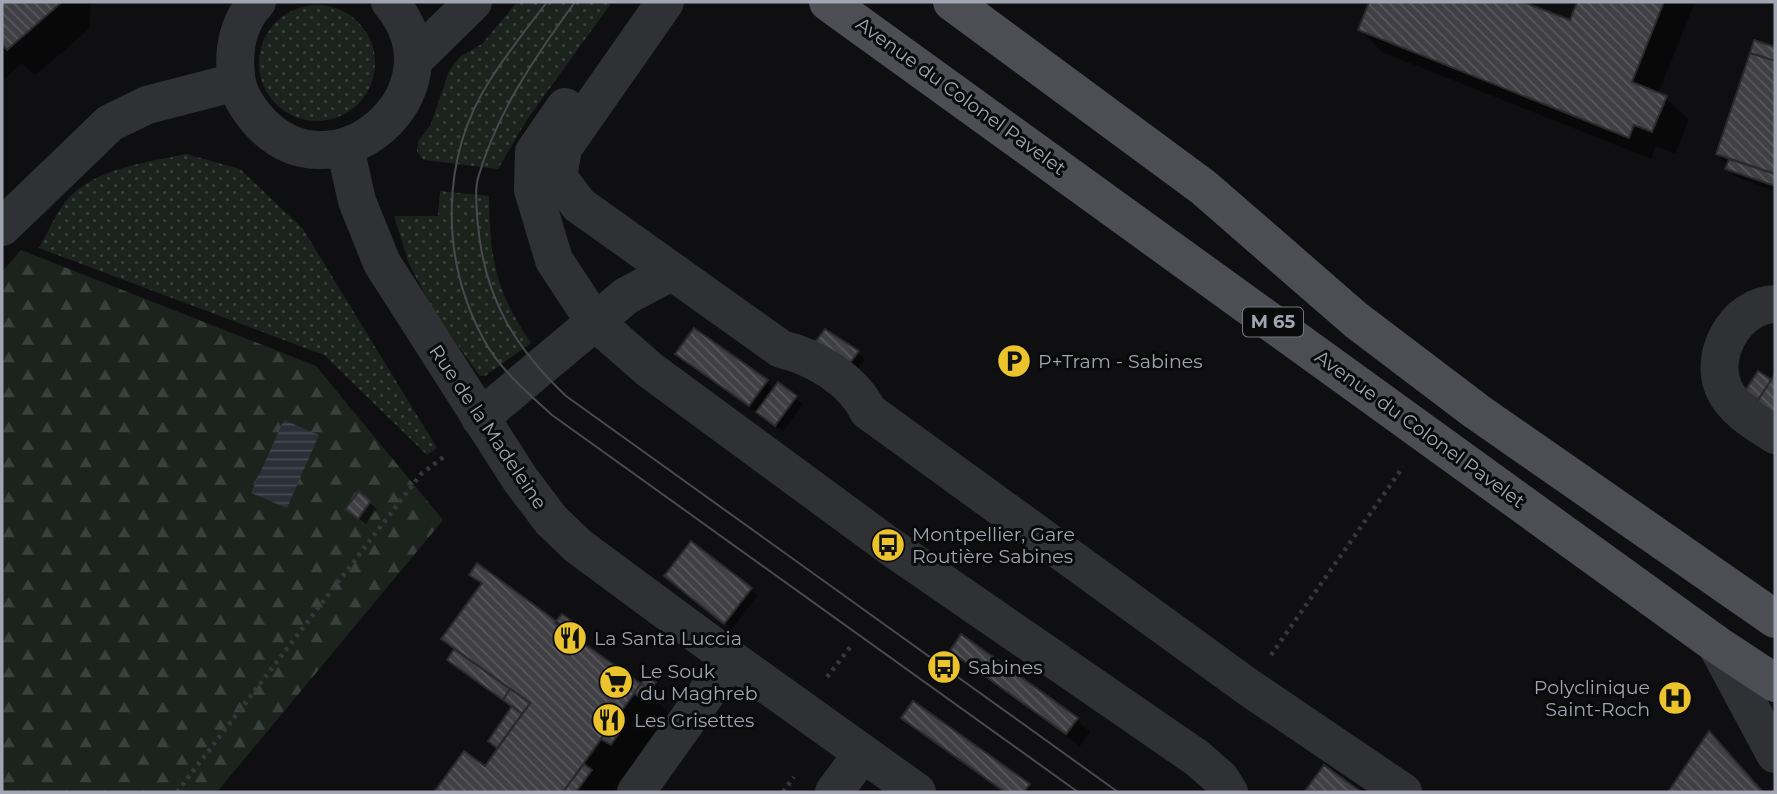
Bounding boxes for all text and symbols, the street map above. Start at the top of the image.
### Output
street label: Avenue du Colonel Pavelet [852,12,1071,180]
road number: M 65 [1243,308,1303,336]
street label: Rue de la Madeleine [424,340,552,514]
parking icon: P+Tram - Sabines [995,342,1033,380]
street label: Avenue du Colonel Pavelet [1311,345,1530,513]
place label: P+Tram - Sabines [1038,350,1203,373]
place label: Montpellier, Gare Routière Sabines [912,523,1075,568]
bus stop icon: Montpellier, Gare Routière Sabines [869,526,907,564]
restaurant icon: La Santa Luccia [551,619,589,657]
place label: La Santa Luccia [594,627,742,650]
bus stop icon: Sabines [925,648,963,686]
place label: Sabines [968,656,1042,679]
place label: Le Souk du Maghreb [640,660,758,705]
supermarket icon: Le Souk du Maghreb [597,663,635,701]
place label: Polyclinique Saint-Roch [1534,676,1650,721]
hospital icon: Polyclinique Saint-Roch [1656,679,1694,717]
restaurant icon: Les Grisettes [590,701,628,739]
place label: Les Grisettes [634,709,754,732]

